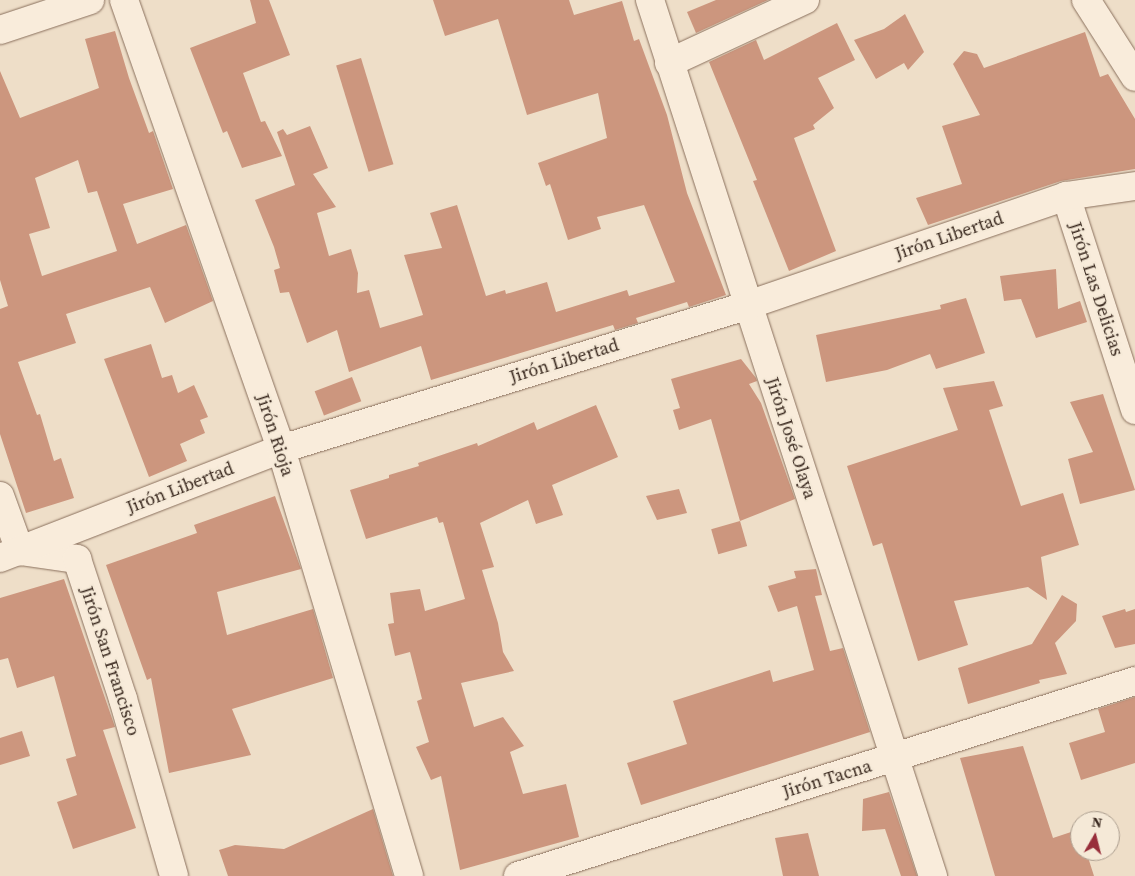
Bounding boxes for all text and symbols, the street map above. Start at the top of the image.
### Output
street label: Jirón Libertad [892,207,1006,265]
street label: Jirón Las Delicias [1064,219,1128,359]
street label: Jirón Libertad [507,334,621,388]
street label: Jirón José Olaya [761,374,821,502]
street label: Jirón Rioja [252,391,298,479]
street label: Jirón Libertad [123,458,237,518]
street label: Jirón San Francisco [76,584,144,738]
street label: Jirón Tacna [780,755,874,803]
north arrow [1070,811,1120,861]
text: N [1090,812,1103,833]

